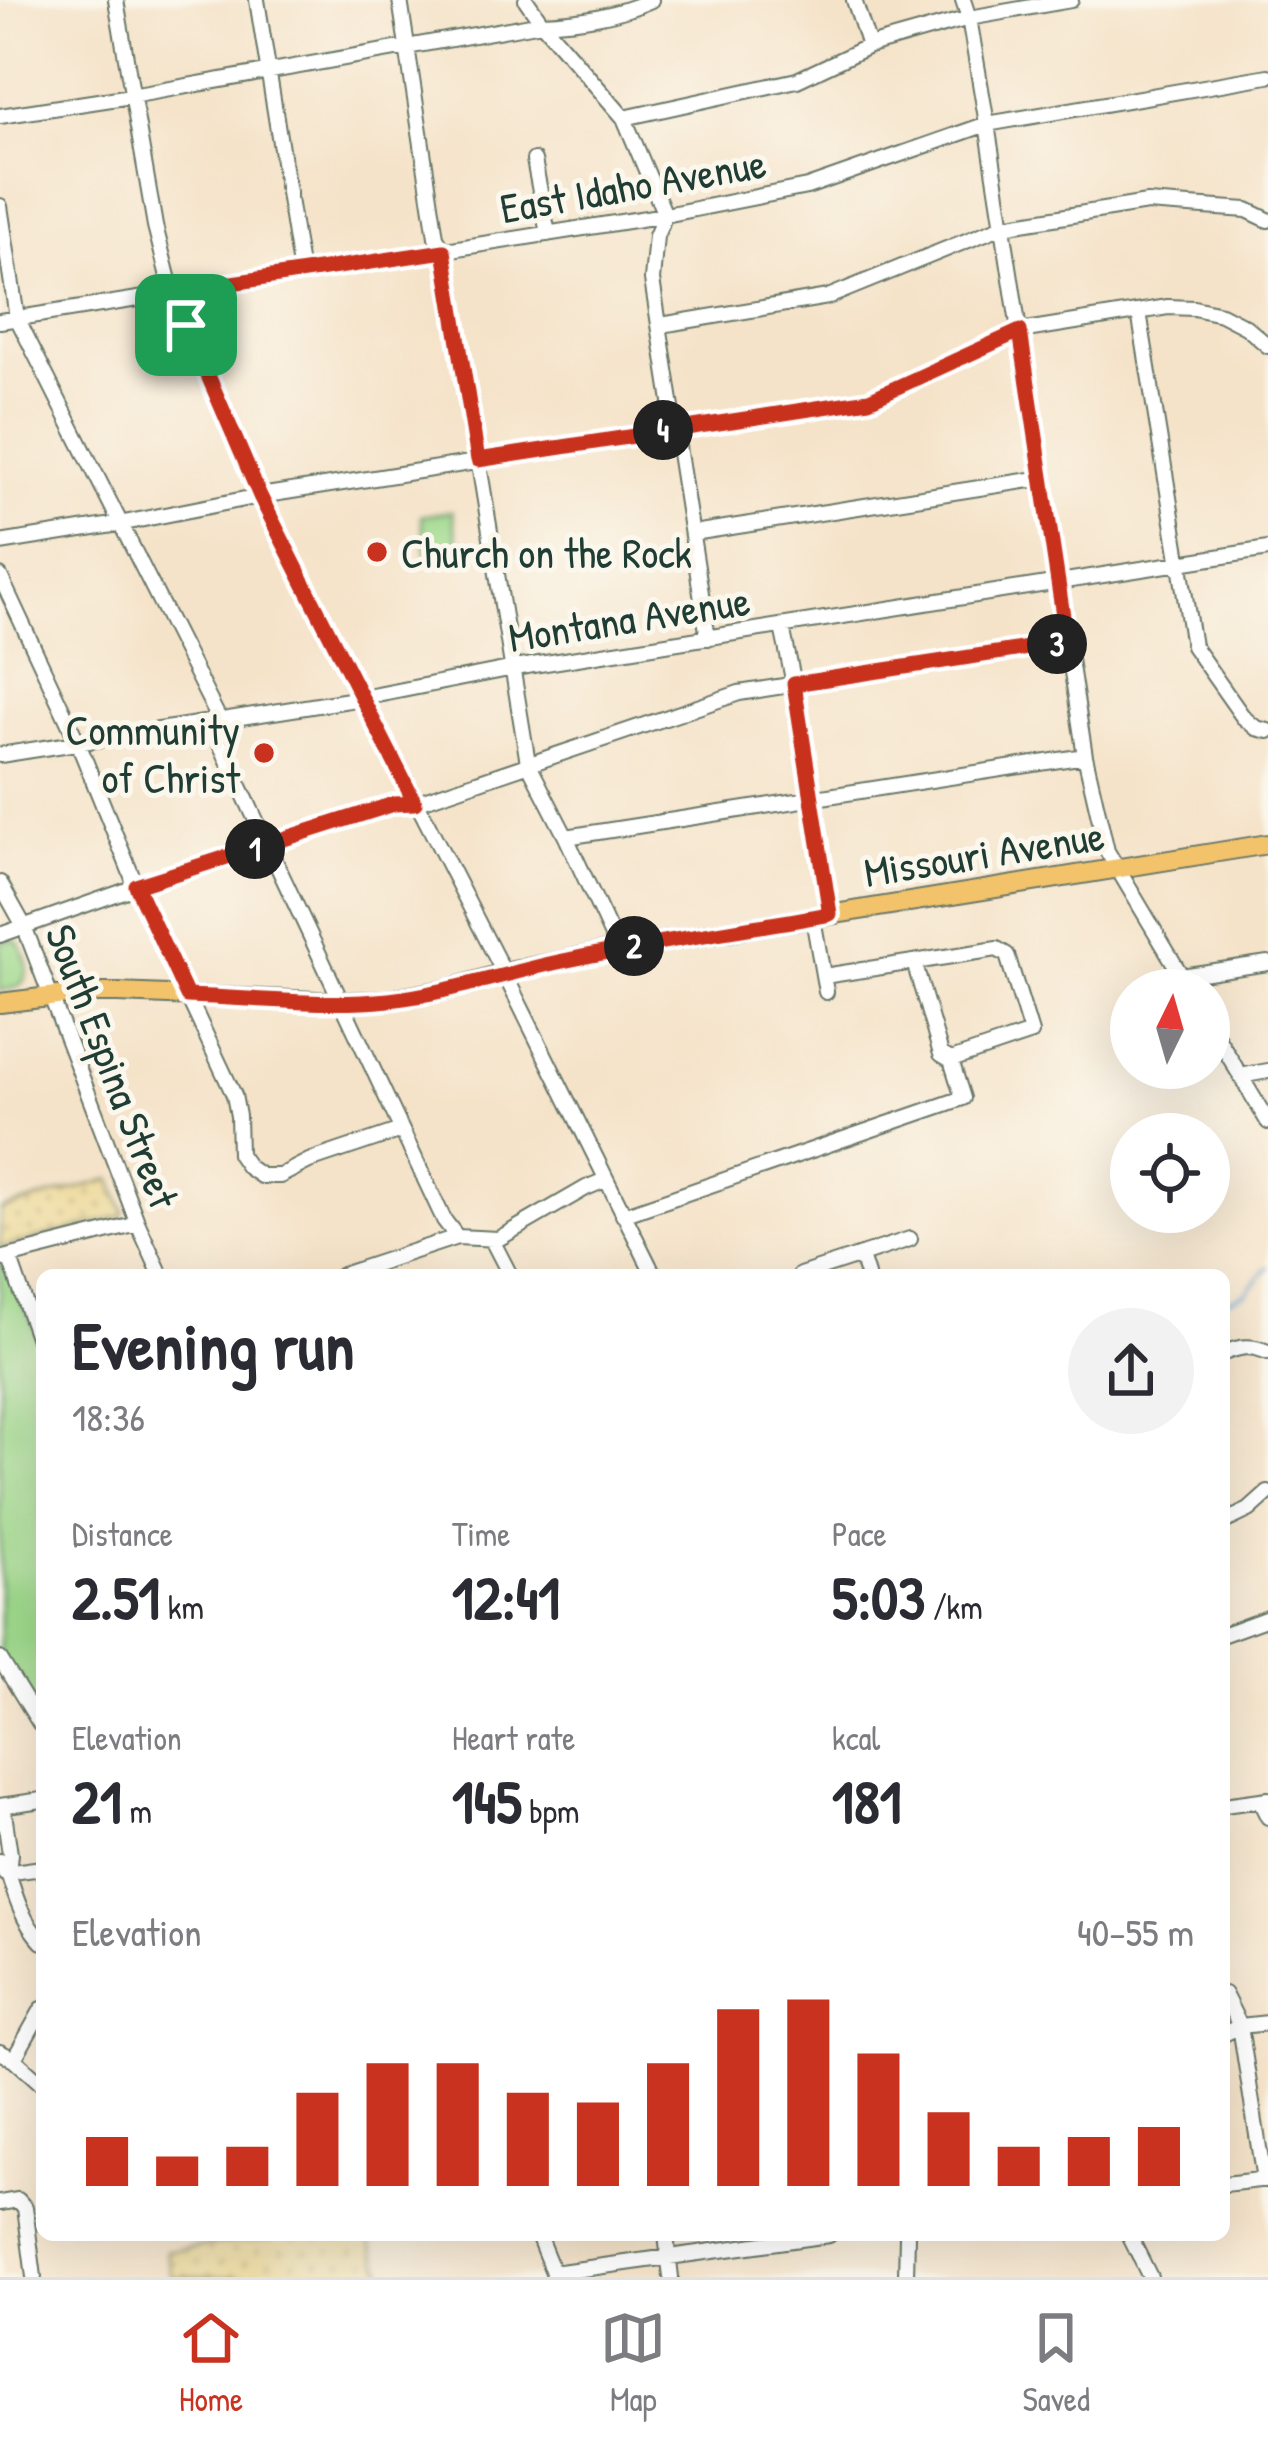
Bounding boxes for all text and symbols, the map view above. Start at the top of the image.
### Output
street label: East Idaho Avenue [496,134,770,236]
pin [135,274,237,376]
icon: arrive [153,292,219,358]
pin: 4 [633,400,693,460]
text: 4 [657,408,669,452]
place label: Church on the Rock [401,524,692,581]
marker: Church on the Rock [364,539,390,565]
street label: Montana Avenue [504,571,754,665]
pin: 3 [1027,614,1087,674]
text: 3 [1050,622,1064,666]
place label: Community of Christ [66,701,241,806]
marker: Community of Christ [251,740,277,766]
street label: Missouri Avenue [860,806,1108,900]
pin: 1 [225,819,285,879]
text: 1 [249,827,261,871]
street label: South Espina Street [33,916,194,1217]
pin: 2 [604,916,664,976]
text: 2 [626,924,642,968]
north arrow [1110,969,1230,1089]
map controls [1110,969,1230,1233]
button: locate [1110,1113,1230,1233]
text: Evening run [72,1300,354,1390]
button: share [1068,1308,1194,1434]
text: 18:36 [72,1390,145,1443]
text: Distance [72,1512,173,1556]
text: Time [452,1512,510,1556]
text: Pace [832,1512,887,1556]
text: 2.51 [72,1556,160,1638]
text: 12:41 [452,1556,560,1638]
text: 5:03 [832,1556,925,1638]
text: km [160,1585,204,1629]
text: /km [925,1585,983,1629]
text: Elevation [72,1716,182,1760]
text: Heart rate [452,1716,575,1760]
text: kcal [832,1716,880,1760]
text: 21 [72,1760,122,1842]
text: 145 [452,1760,522,1842]
text: 181 [832,1760,902,1842]
text: m [122,1789,152,1833]
text: bpm [522,1789,579,1833]
text: Elevation [72,1905,202,1958]
text: 40–55 m [1077,1905,1194,1958]
tab: Home [178,2305,244,2421]
tab: Map [600,2305,666,2421]
tab: Saved [1023,2305,1090,2421]

